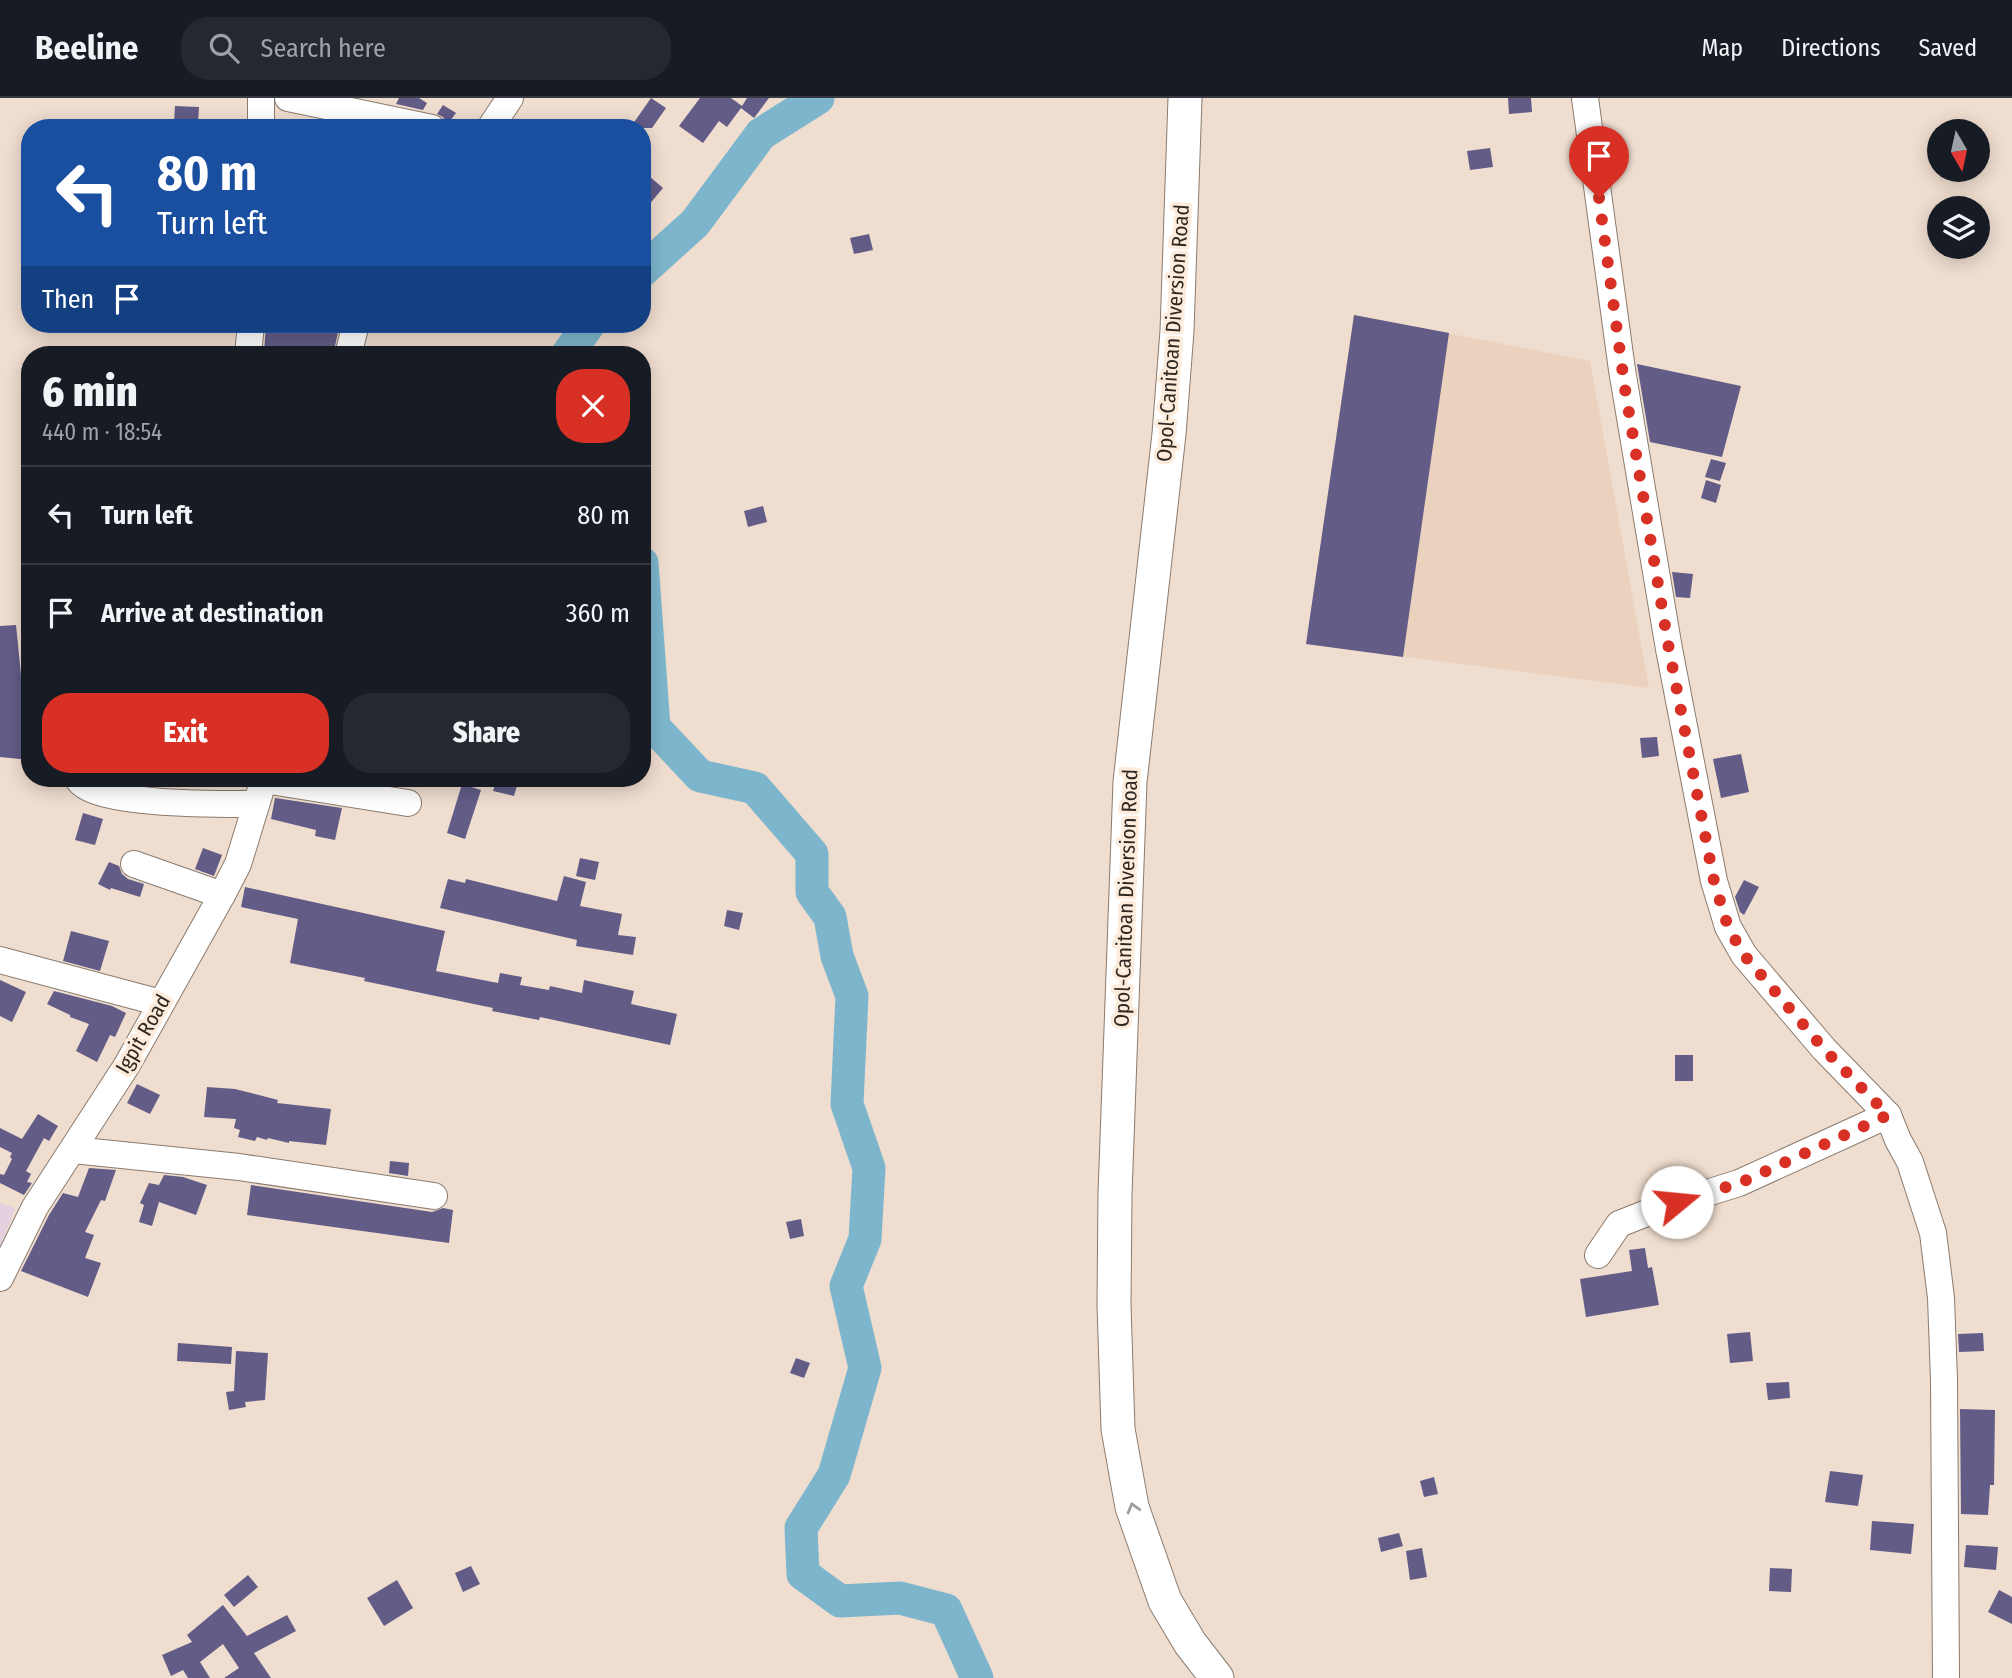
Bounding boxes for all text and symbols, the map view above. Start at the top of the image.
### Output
search box [181,17,671,80]
text: Beeline [35,28,139,68]
icon: search [205,29,243,67]
text: Search here [261,33,386,64]
text: Map [1702,34,1743,62]
text: Directions [1781,34,1880,62]
text: Saved [1918,34,1977,62]
north arrow [1927,119,1990,182]
map controls [1927,119,1990,259]
pin [1569,126,1629,198]
icon: arrive [1580,137,1618,175]
text: 80 m [157,144,257,203]
icon: left [42,147,133,238]
button: layers [1927,196,1990,259]
street label: Opol-Canitoan Diversion Road [1151,203,1195,463]
text: Turn left [157,204,267,242]
icon: arrive [108,280,146,318]
text: Then [42,284,94,315]
text: 6 min [42,367,138,417]
button: close [556,369,630,443]
text: 440 m · 18:54 [42,418,162,446]
icon: left [42,496,80,534]
text: Turn left [101,500,193,531]
text: 80 m [577,500,630,531]
icon: arrive [42,594,80,632]
text: Arrive at destination [101,598,324,629]
text: 360 m [566,598,630,629]
button: Exit [42,693,329,773]
button: Share [343,693,630,773]
street label: Opol-Canitoan Diversion Road [1109,768,1143,1028]
street label: Igpit Road [110,990,176,1078]
position arrow [1640,1165,1714,1239]
one-way arrow [1127,1503,1141,1515]

